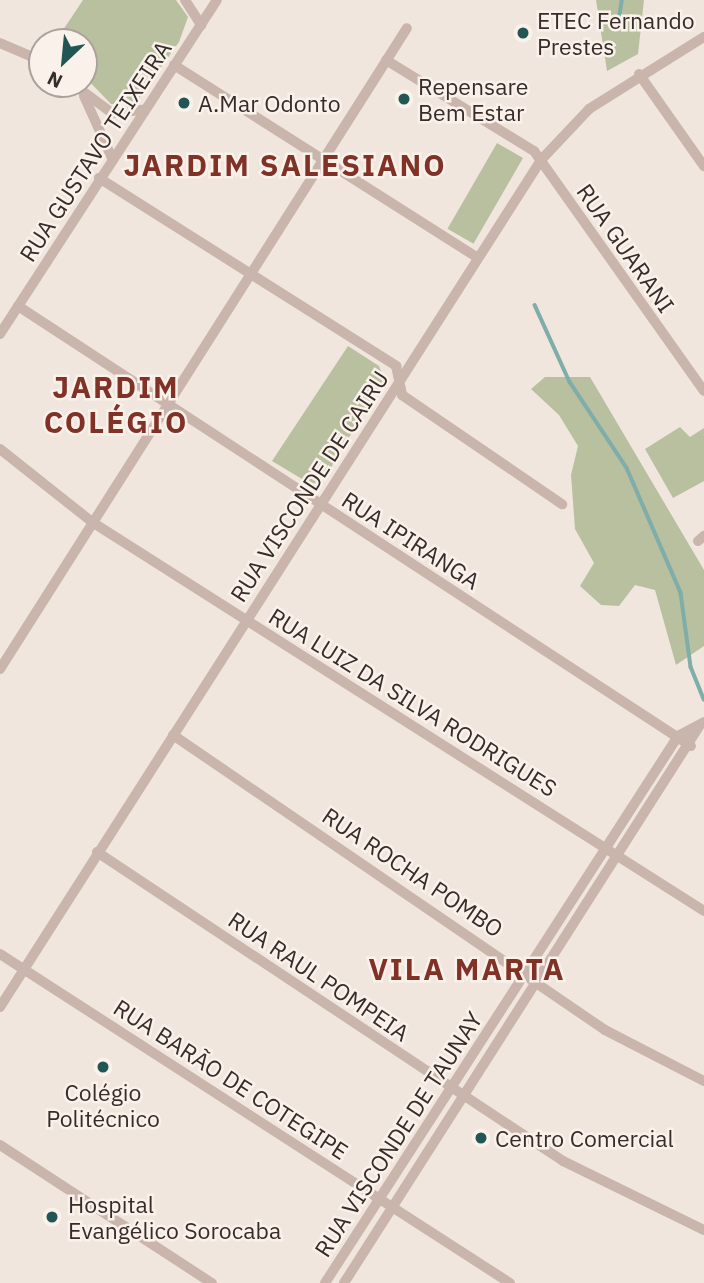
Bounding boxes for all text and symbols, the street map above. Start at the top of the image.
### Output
place label: ETEC Fernando Prestes [537,6,695,60]
marker: ETEC Fernando Prestes [515,25,531,41]
north arrow [28,28,98,98]
street label: RUA GUSTAVO TEIXEIRA [13,36,177,266]
text: N [43,66,66,94]
place label: Repensare Bem Estar [418,72,528,126]
place label: A.Mar Odonto [198,89,341,117]
marker: Repensare Bem Estar [396,91,412,107]
marker: A.Mar Odonto [176,95,192,111]
district label: JARDIM SALESIANO [125,147,445,183]
street label: RUA GUARANI [571,178,681,318]
street label: RUA VISCONDE DE CAIRU [224,365,394,607]
district label: JARDIM COLÉGIO [45,369,187,440]
street label: RUA IPIRANGA [337,485,485,595]
street label: RUA LUIZ DA SILVA RODRIGUES [264,602,562,802]
street label: RUA ROCHA POMBO [318,801,508,943]
street label: RUA RAUL POMPEIA [223,905,415,1047]
district label: VILA MARTA [370,951,564,987]
street label: RUA BARÃO DE COTEGIPE [109,993,353,1165]
street label: RUA VISCONDE DE TAUNAY [308,1006,488,1262]
marker: Colégio Politécnico [95,1059,111,1075]
place label: Colégio Politécnico [46,1078,160,1132]
place label: Centro Comercial [495,1124,674,1152]
marker: Centro Comercial [473,1130,489,1146]
place label: Hospital Evangélico Sorocaba [68,1190,281,1244]
marker: Hospital Evangélico Sorocaba [42,1207,62,1227]

